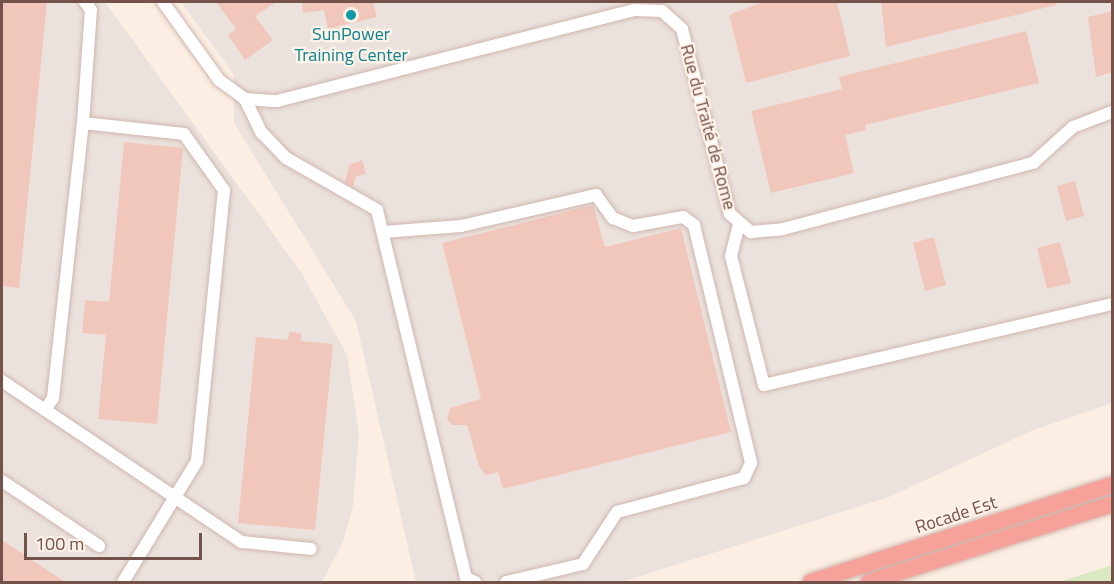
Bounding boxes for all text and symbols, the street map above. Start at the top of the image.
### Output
marker: SunPower Training Center [344,8,358,22]
place label: SunPower Training Center [294,24,408,66]
street label: Rue du Traité de Rome [676,42,740,212]
street label: Rocade Est [912,492,1000,538]
scale bar [27,521,206,559]
text: 100 m [35,530,84,557]

